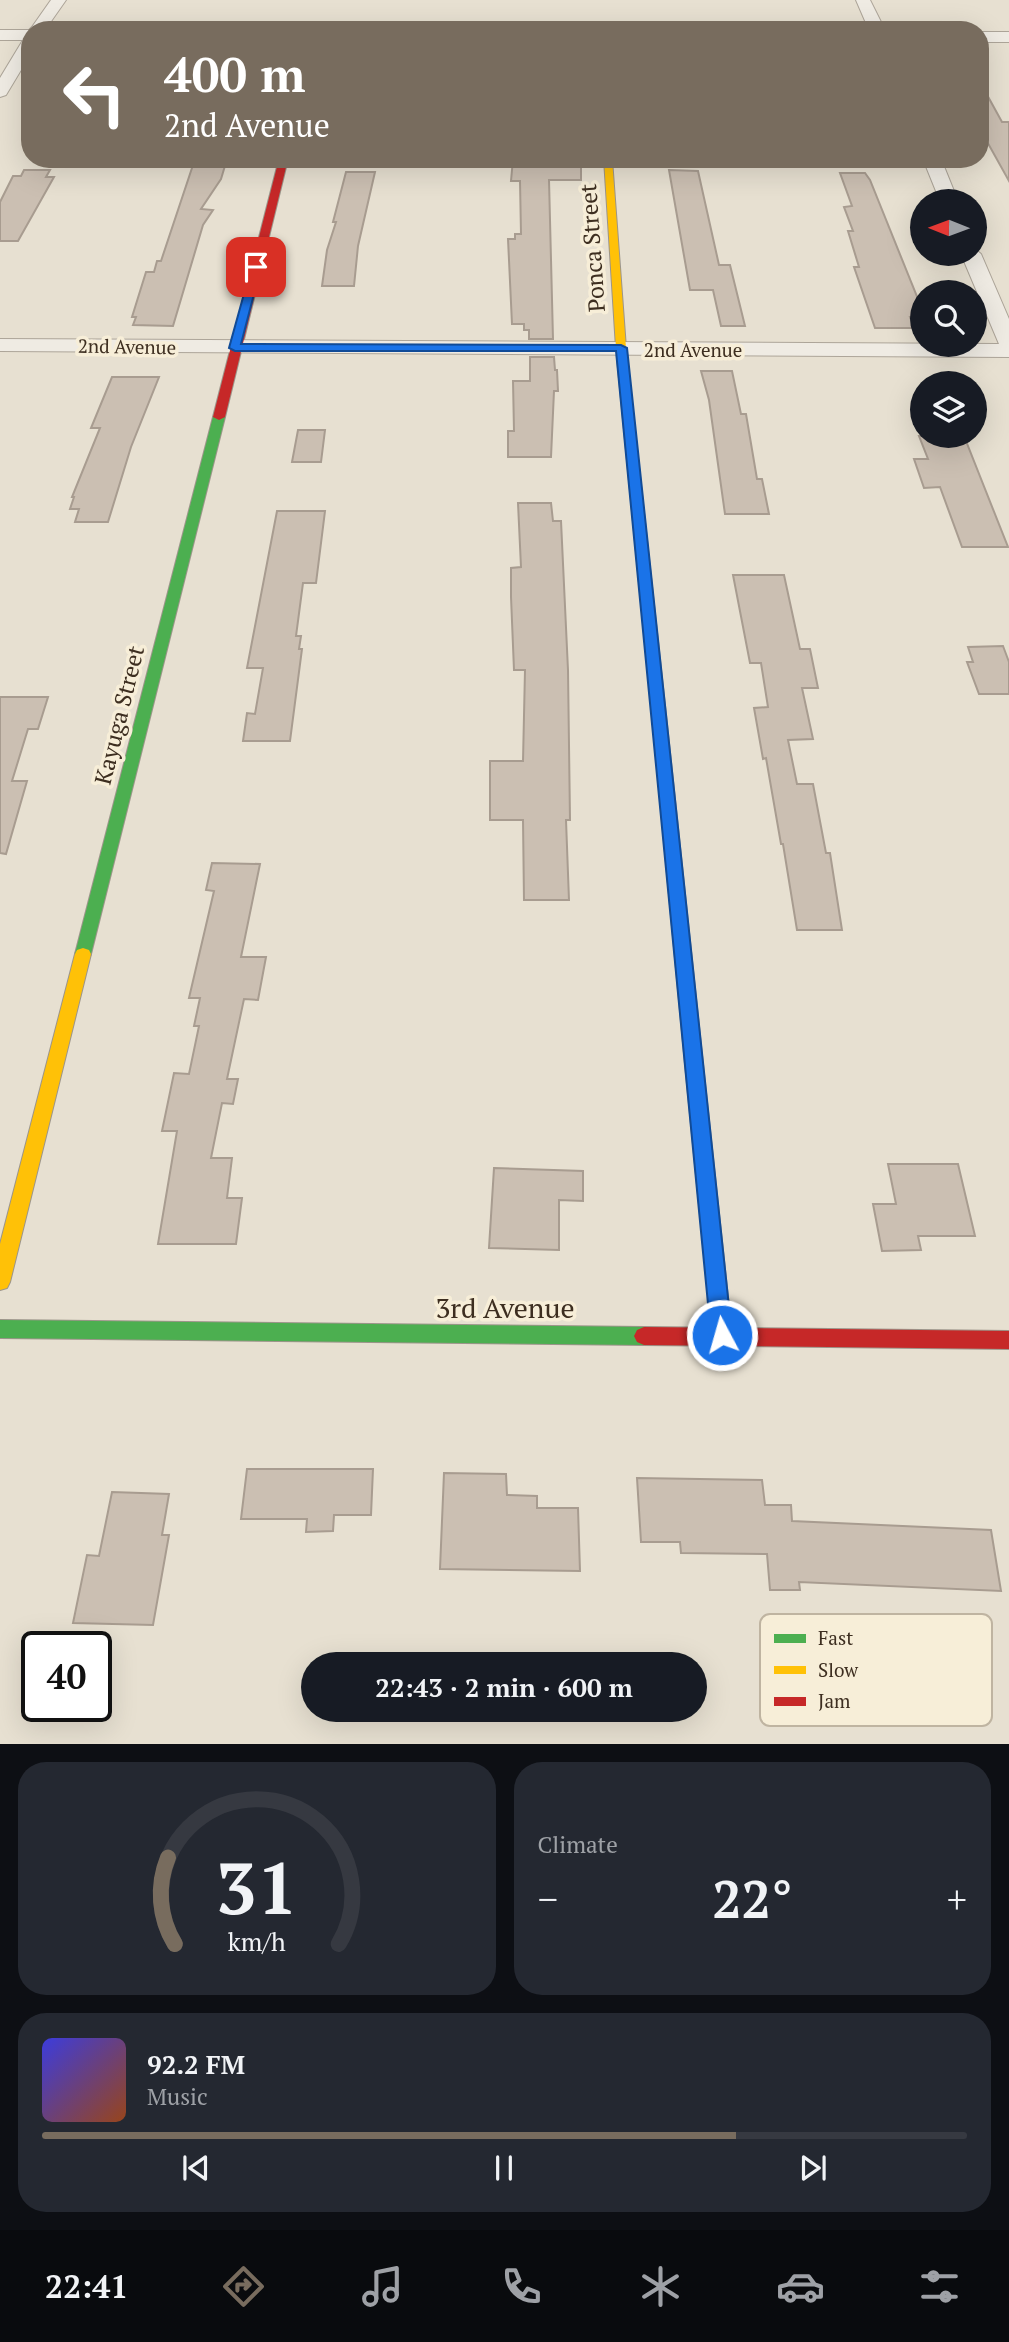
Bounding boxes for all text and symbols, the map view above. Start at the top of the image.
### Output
text: 400 m [164,41,306,106]
icon: left [49,49,140,140]
text: 2nd Avenue [164,104,330,146]
street label: Ponca Street [572,182,612,313]
north arrow [910,189,987,266]
map controls [910,189,987,448]
pin [226,237,286,297]
icon: arrive [237,248,275,286]
button: search [910,280,987,357]
street label: 2nd Avenue [78,333,176,359]
street label: 2nd Avenue [644,337,742,362]
button: layers [910,371,987,448]
street label: Kayuga Street [87,642,151,788]
street label: 3rd Avenue [435,1289,575,1326]
position arrow [685,1298,759,1372]
legend [760,1614,992,1726]
text: Fast [818,1625,853,1650]
speed limit sign: 40 [21,1631,112,1722]
text: Slow [818,1657,859,1682]
text: 22:43 · 2 min · 600 m [375,1670,633,1704]
text: Jam [818,1688,851,1713]
text: Climate [538,1829,618,1860]
text: 31 [216,1839,298,1936]
text: 22° [712,1864,792,1933]
text: − [538,1874,558,1924]
text: + [947,1874,967,1924]
text: km/h [228,1925,286,1958]
text: 92.2 FM [147,2047,245,2081]
text: Music [147,2081,208,2112]
icon: previous [177,2149,215,2187]
icon: pause [485,2149,523,2187]
icon: next [794,2149,832,2187]
icon: directions [219,2262,268,2311]
icon: music [358,2262,407,2311]
icon: phone [497,2262,546,2311]
icon: climate [636,2262,685,2311]
icon: car [776,2262,825,2311]
icon: filters [915,2262,964,2311]
text: 22:41 [45,2265,128,2307]

